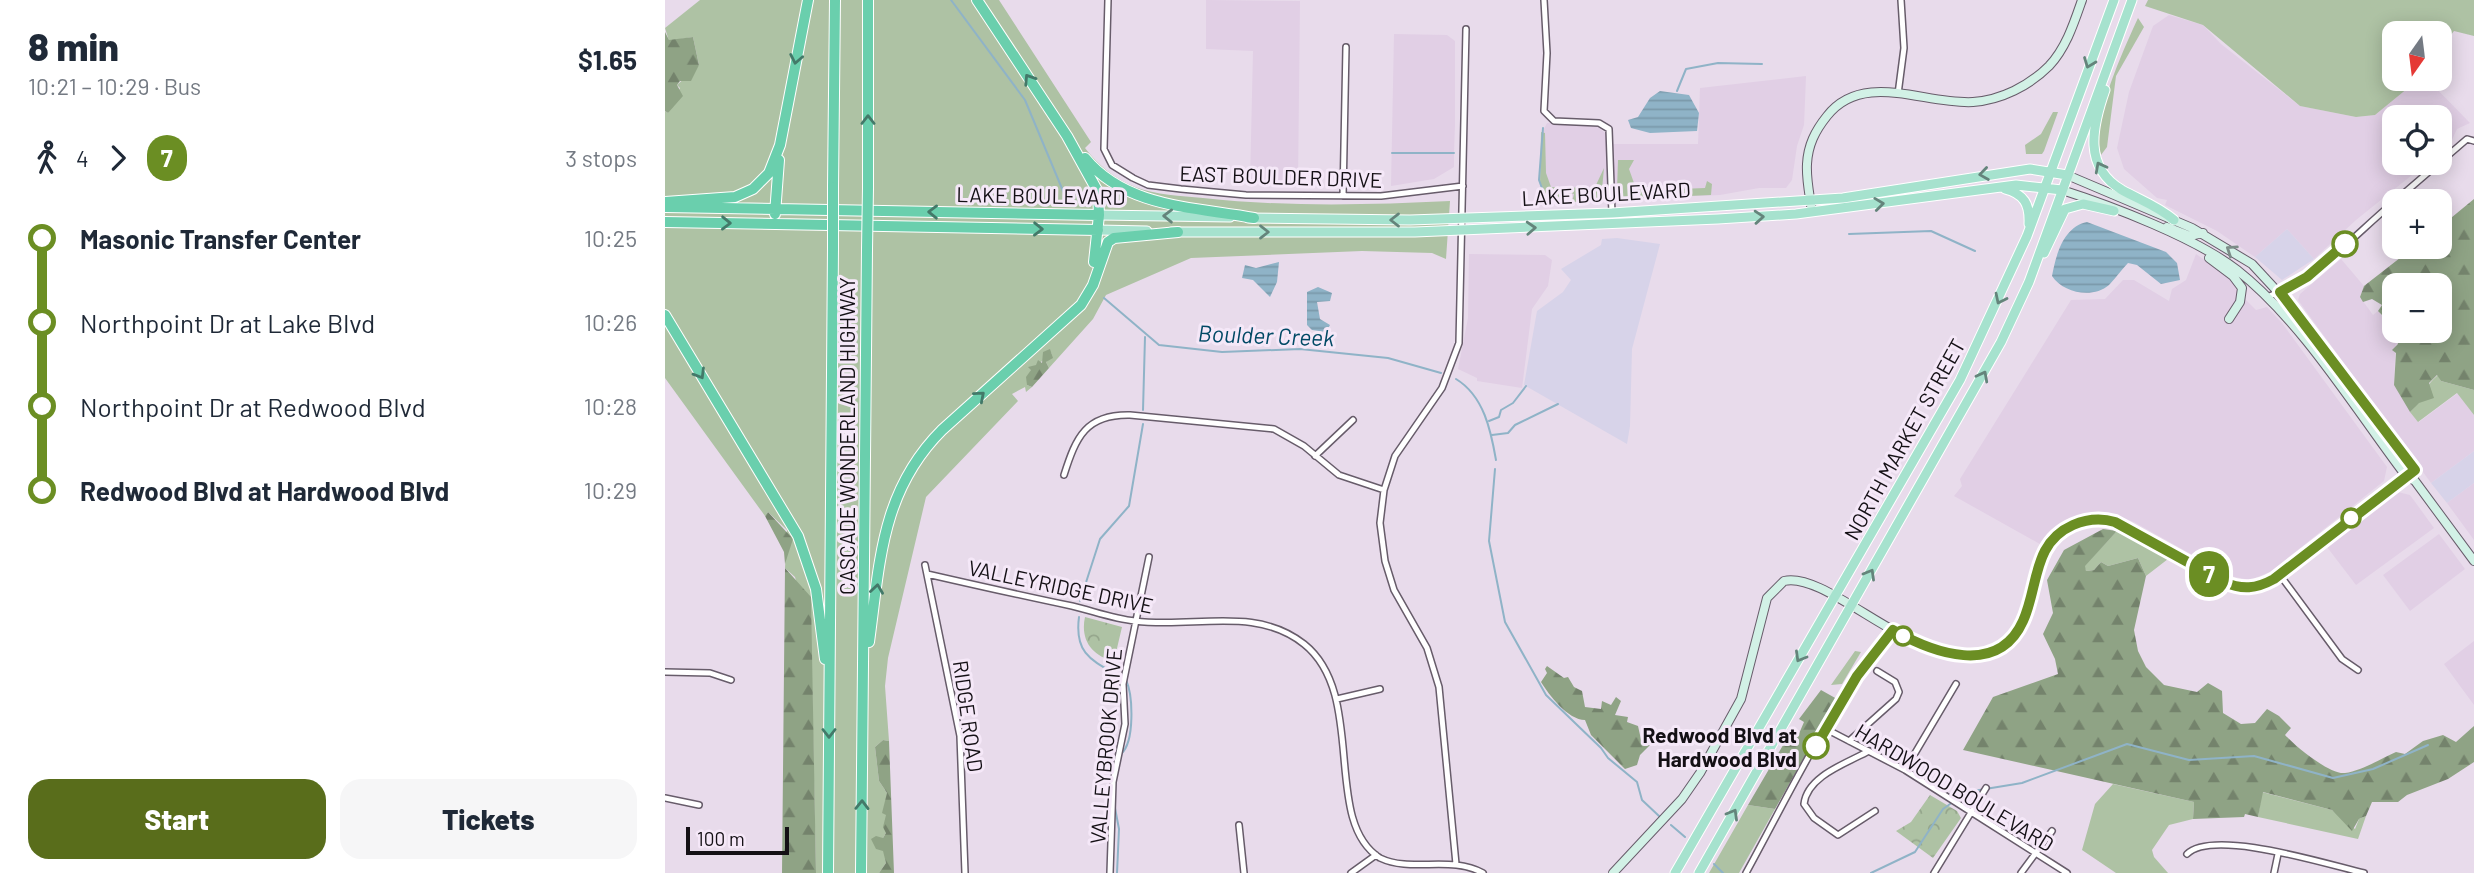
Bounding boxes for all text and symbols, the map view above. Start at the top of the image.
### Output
north arrow [2382,21,2452,91]
map controls [2382,21,2452,343]
text: 8 min [28,23,119,69]
text: $1.65 [578,44,637,75]
one-way arrow [790,53,805,65]
one-way arrow [2084,57,2098,69]
text: 10:21 – 10:29 · Bus [28,72,201,100]
one-way arrow [1025,74,1038,87]
button: locate [2382,105,2452,175]
one-way arrow [860,114,876,125]
icon: walk [28,139,66,177]
icon: forward [99,139,137,177]
text: 7 [161,143,173,172]
text: 4 [76,144,89,172]
text: 3 stops [565,144,637,172]
street label: EAST BOULDER DRIVE [1179,160,1383,192]
one-way arrow [2095,162,2109,174]
one-way arrow [1978,166,1990,181]
street label: LAKE BOULEVARD [1521,176,1691,210]
street label: LAKE BOULEVARD [956,181,1126,209]
button: + [2382,189,2452,259]
one-way arrow [1873,196,1885,211]
one-way arrow [927,204,938,220]
one-way arrow [1162,209,1173,224]
one-way arrow [1753,209,1764,224]
one-way arrow [1389,212,1400,228]
one-way arrow [722,215,732,231]
one-way arrow [1526,220,1537,235]
one-way arrow [1033,221,1044,237]
text: Masonic Transfer Center [80,223,361,254]
text: 10:25 [584,224,637,252]
one-way arrow [1259,224,1270,240]
unlabelled marker [2332,231,2358,257]
one-way arrow [2226,246,2239,258]
button: − [2382,273,2452,343]
street label: CASCADE WONDERLAND HIGHWAY [834,277,859,595]
one-way arrow [1994,292,2008,304]
text: Northpoint Dr at Lake Blvd [80,307,375,338]
text: 10:26 [584,308,637,336]
water label: Boulder Creek [1197,319,1335,351]
street label: NORTH MARKET STREET [1838,334,1970,544]
one-way arrow [692,366,705,379]
one-way arrow [1974,371,1988,383]
text: Northpoint Dr at Redwood Blvd [80,391,426,422]
text: 10:28 [584,392,637,420]
one-way arrow [972,392,985,404]
text: Redwood Blvd at Hardwood Blvd [80,475,449,506]
text: 10:29 [584,476,637,504]
unlabelled marker [2341,508,2361,528]
line badge: 7 [2186,551,2232,597]
street label: VALLEYRIDGE DRIVE [966,554,1156,618]
text: 7 [2203,559,2215,588]
one-way arrow [1862,568,1875,581]
one-way arrow [869,583,884,595]
unlabelled marker [1893,626,1913,646]
street label: VALLEYBROOK DRIVE [1084,647,1126,845]
one-way arrow [1795,649,1808,662]
street label: RIDGE ROAD [949,658,989,774]
street label: HARDWOOD BOULEVARD [1851,718,2059,856]
place label: Redwood Blvd at Hardwood Blvd [1642,722,1797,771]
one-way arrow [821,728,837,739]
marker: Redwood Blvd at Hardwood Blvd [1803,733,1829,759]
button: Start [28,779,326,859]
button: Tickets [340,779,637,859]
one-way arrow [854,799,870,810]
one-way arrow [1724,808,1737,821]
scale bar [686,824,789,856]
text: 100 m [697,827,745,850]

